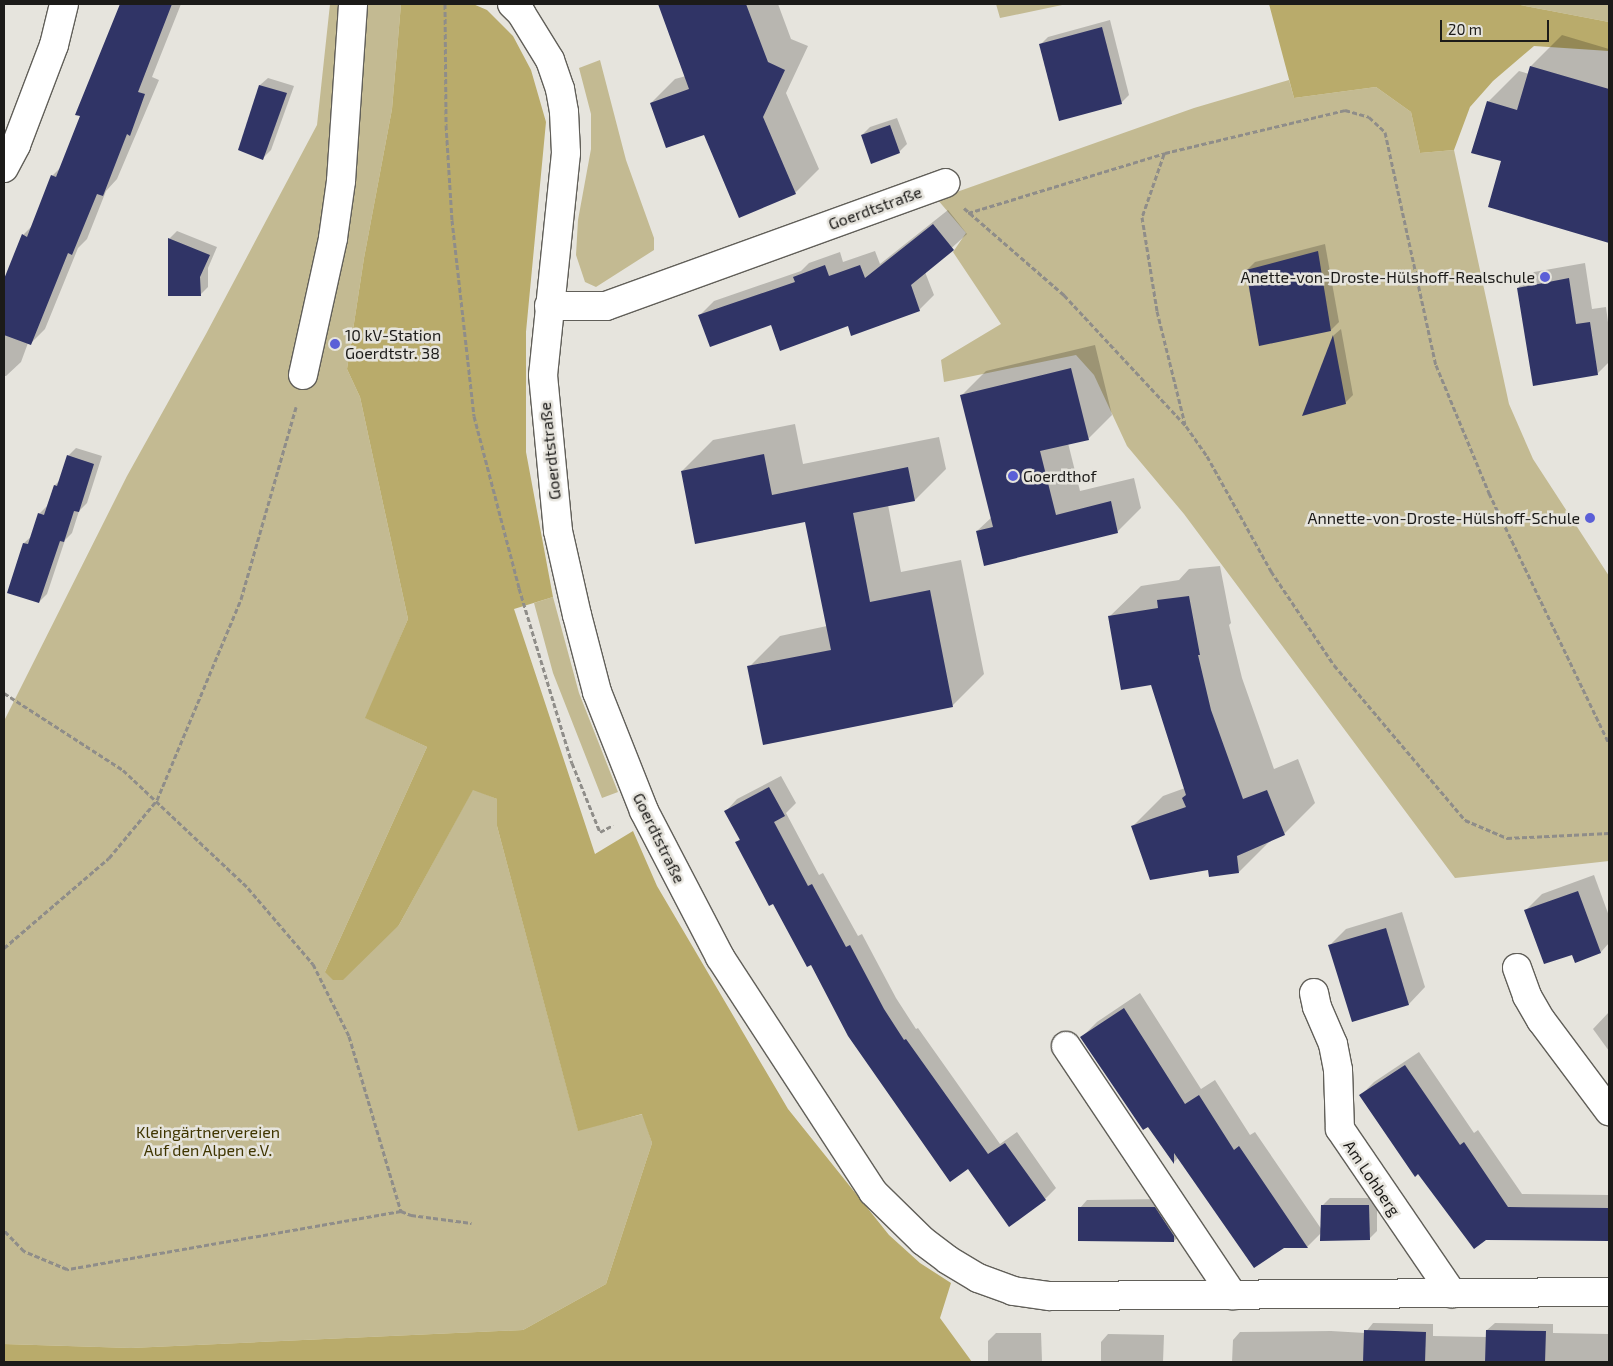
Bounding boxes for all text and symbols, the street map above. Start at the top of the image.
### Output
scale bar [1443,10,1552,42]
text: 20 m [1448,20,1482,38]
street label: Goerdtstraße [826,182,924,234]
place label: Anette-von-Droste-Hülshoff-Realschule [1241,267,1535,287]
marker: Anette-von-Droste-Hülshoff-Realschule [1539,271,1551,283]
place label: 10 kV-Station Goerdtstr. 38 [345,325,441,363]
marker: 10 kV-Station Goerdtstr. 38 [329,338,341,350]
street label: Goerdtstraße [535,401,565,501]
place label: Goerdthof [1023,466,1097,486]
marker: Goerdthof [1007,470,1019,482]
place label: Annette-von-Droste-Hülshoff-Schule [1308,508,1580,528]
marker: Annette-von-Droste-Hülshoff-Schule [1584,512,1596,524]
street label: Goerdtstraße [629,790,689,886]
park label: Kleingärtnervereien Auf den Alpen e.V. [136,1122,280,1160]
street label: Am Lohberg [1340,1137,1404,1219]

